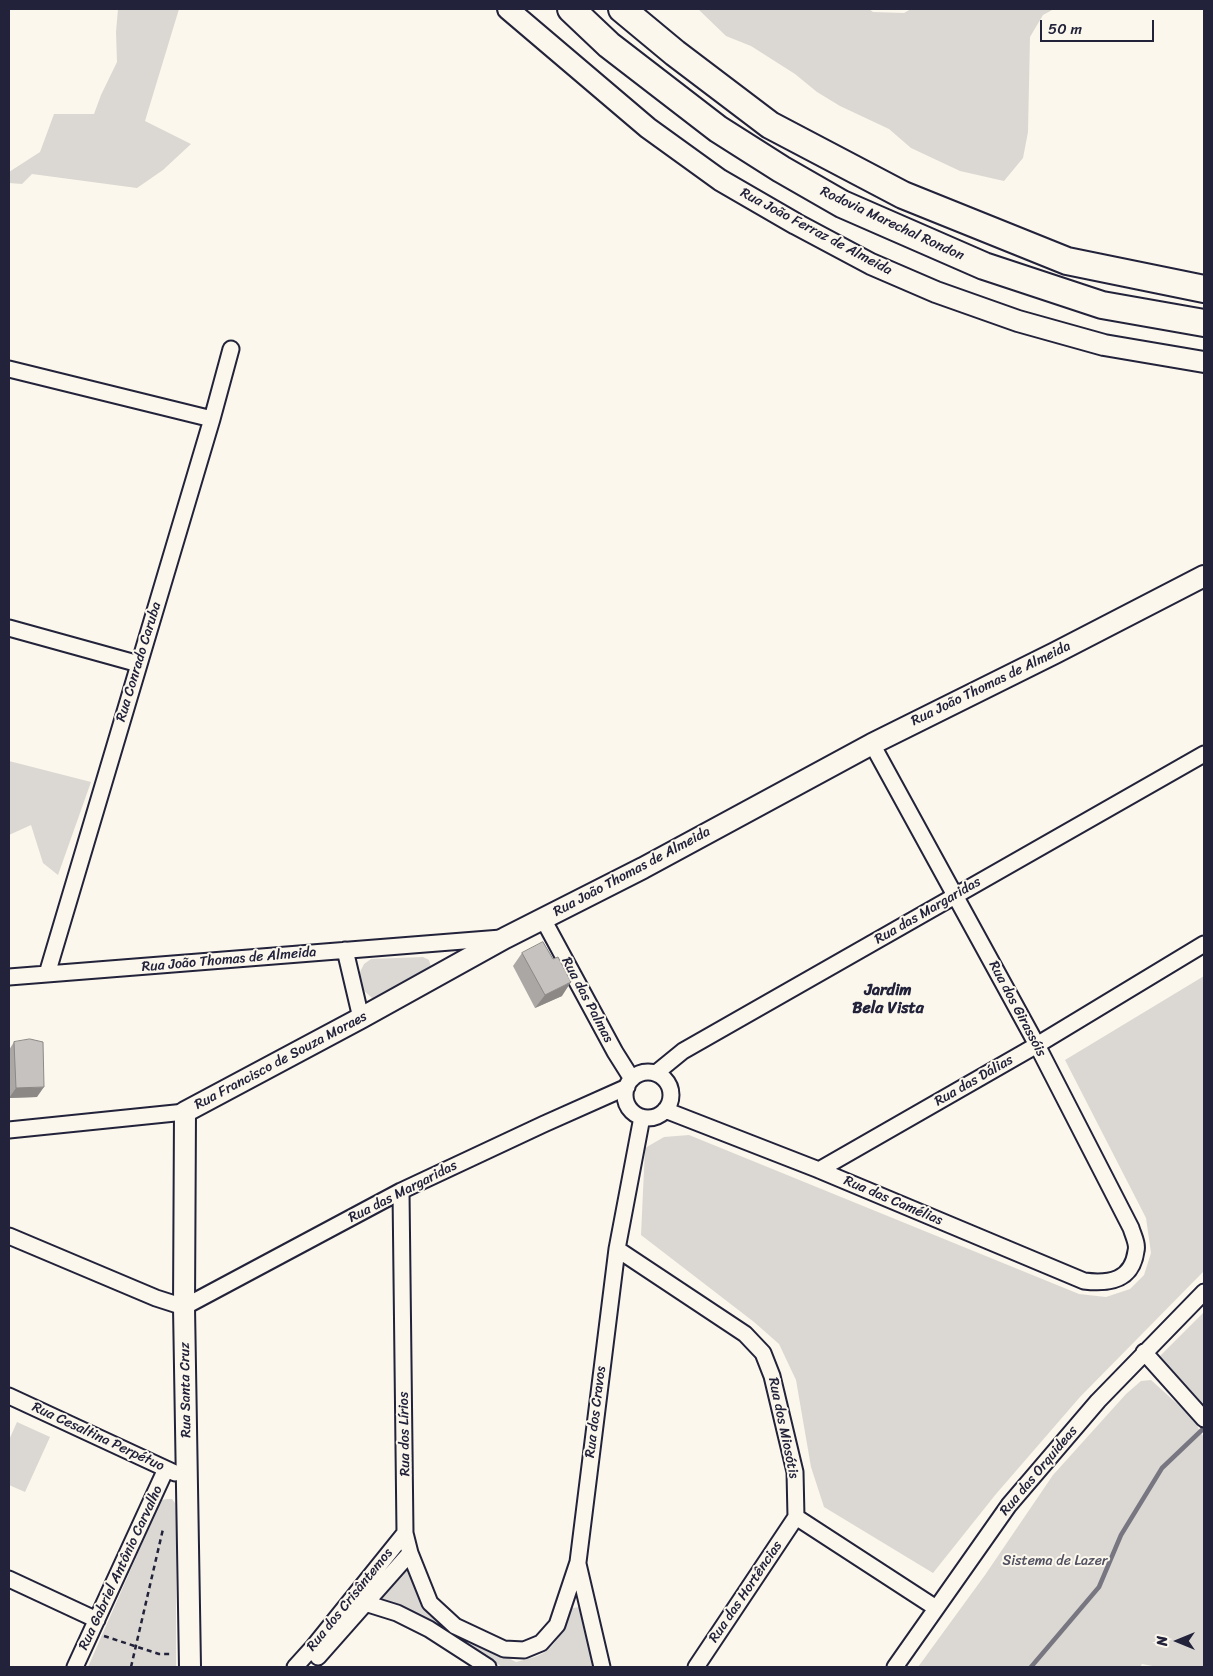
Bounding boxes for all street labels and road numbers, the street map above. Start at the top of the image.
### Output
street label: Rodovia Marechal Rondon [817,183,967,265]
street label: Rua João Ferraz de Almeida [737,185,895,279]
street label: Rua Conrado Caruba [113,600,165,724]
street label: Rua João Thomas de Almeida [909,638,1073,730]
street label: Rua João Thomas de Almeida [551,823,713,921]
street label: Rua das Margaridas [872,874,984,948]
street label: Rua João Thomas de Almeida [141,944,317,976]
street label: Rua das Palmas [557,954,617,1046]
street label: Rua dos Girassóis [985,958,1049,1060]
street label: Rua Francisco de Souza Moraes [192,1008,370,1114]
street label: Rua das Dálias [932,1052,1016,1110]
street label: Rua das Margaridas [346,1157,460,1227]
street label: Rua das Camélias [841,1173,945,1229]
street label: Rua Santa Cruz [177,1342,195,1438]
street label: Rua dos Cravos [582,1365,610,1459]
street label: Rua dos Miosótis [764,1376,802,1480]
street label: Rua dos Lírios [396,1391,414,1477]
street label: Rua Cesaltina Perpétuo [29,1399,167,1475]
street label: Rua das Orquideas [997,1423,1081,1519]
street label: Rua Gabriel Antônio Carvalho [75,1483,167,1653]
street label: Rua das Hortências [706,1538,786,1646]
street label: Rua dos Crisântemos [303,1545,397,1655]

